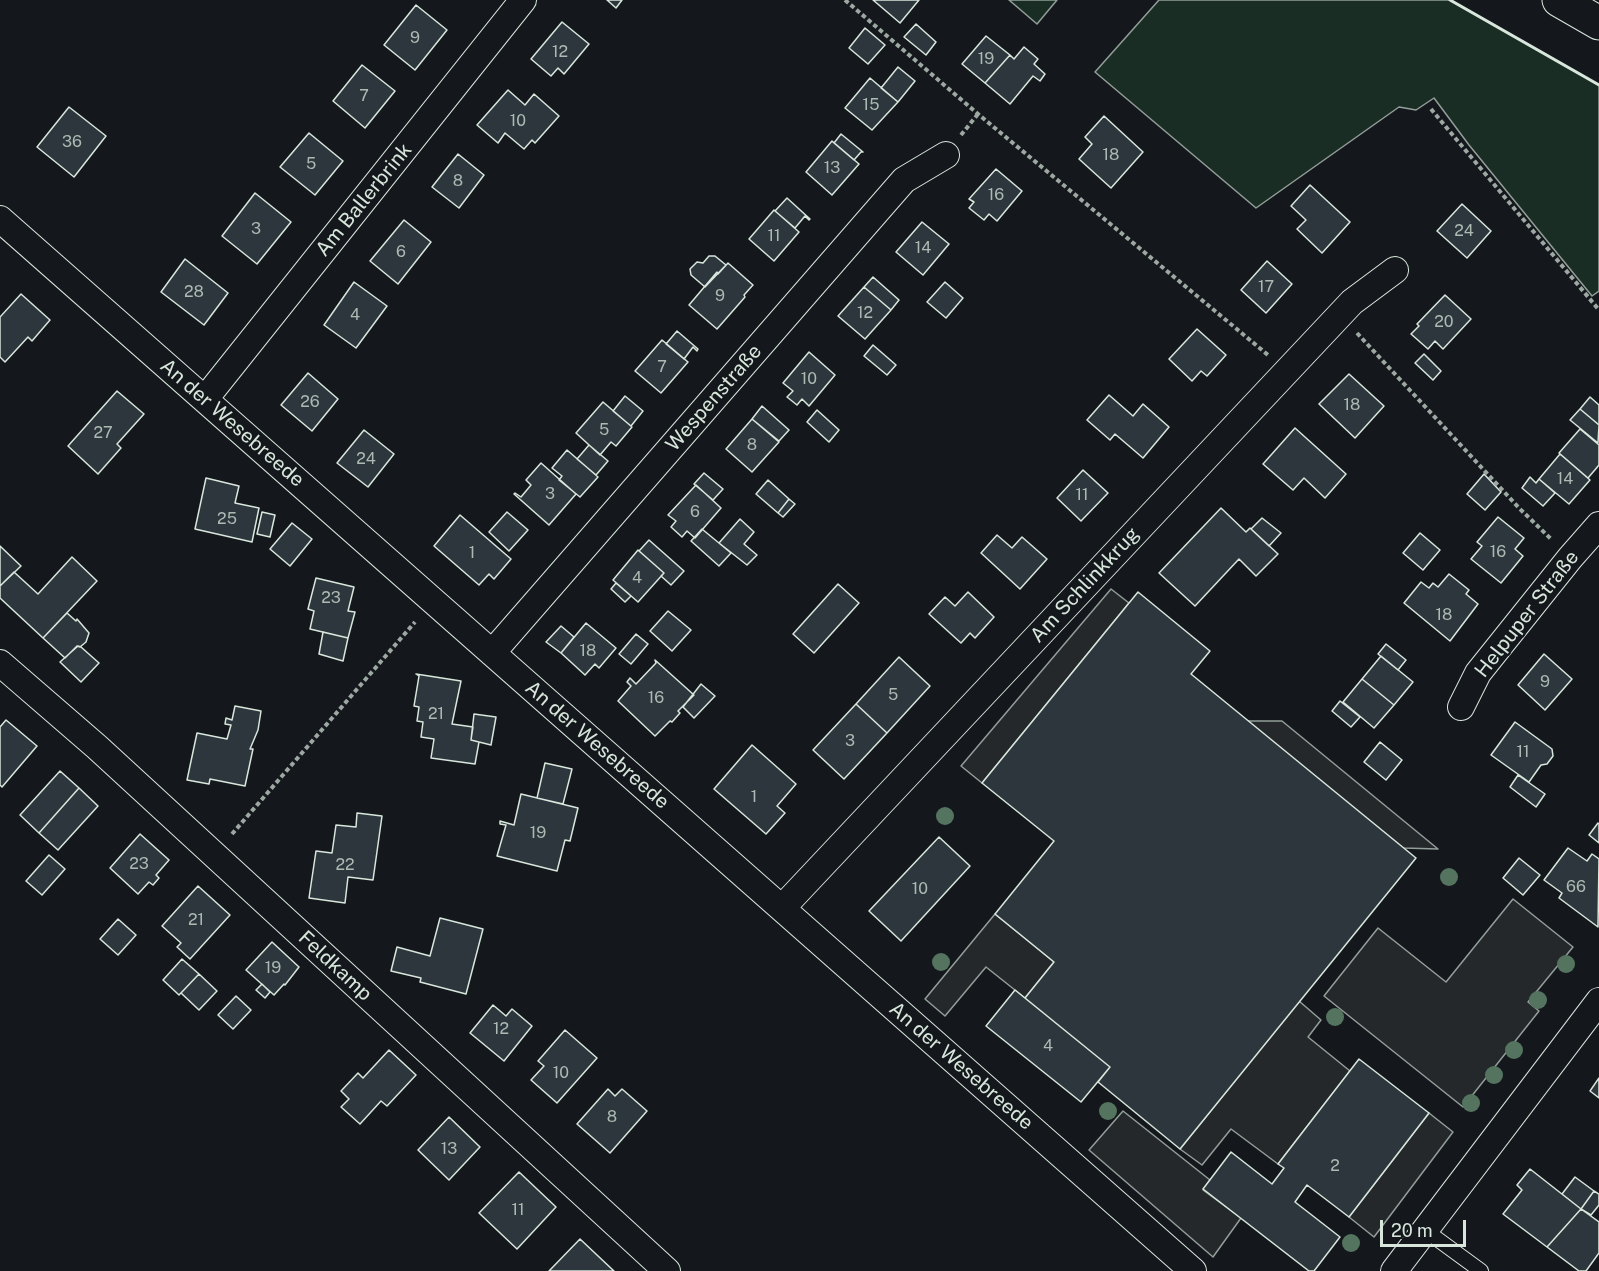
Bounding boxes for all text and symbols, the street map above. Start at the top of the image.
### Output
house number: 9 [410,28,420,48]
house number: 12 [552,42,568,62]
house number: 19 [978,49,994,69]
house number: 7 [359,86,369,106]
house number: 15 [863,95,879,115]
house number: 10 [510,111,526,131]
house number: 36 [62,132,82,152]
street label: Am Ballerbrink [311,138,417,262]
house number: 18 [1103,145,1119,165]
house number: 5 [306,154,316,174]
house number: 13 [824,158,840,178]
house number: 8 [453,171,463,191]
house number: 16 [988,185,1004,205]
house number: 3 [251,219,261,239]
house number: 24 [1454,221,1474,241]
house number: 11 [767,226,781,246]
house number: 14 [915,238,931,258]
house number: 6 [396,242,406,262]
house number: 17 [1258,277,1274,297]
house number: 28 [184,282,204,302]
house number: 9 [715,286,725,306]
house number: 12 [857,303,873,323]
house number: 4 [350,305,360,325]
house number: 20 [1434,312,1454,332]
street label: Wespenstraße [661,340,767,456]
street label: An der Wesebreede [155,354,309,492]
house number: 7 [657,357,667,377]
house number: 10 [801,369,817,389]
house number: 26 [300,392,320,412]
house number: 18 [1344,395,1360,415]
house number: 5 [599,420,609,440]
house number: 27 [93,423,113,443]
house number: 8 [747,435,757,455]
house number: 24 [356,449,376,469]
house number: 14 [1557,469,1573,489]
house number: 3 [545,484,555,504]
house number: 11 [1075,485,1089,505]
house number: 6 [690,502,700,522]
house number: 25 [217,509,237,529]
street label: Am Schlinkkrug [1025,522,1145,648]
house number: 16 [1490,542,1506,562]
house number: 1 [469,543,475,563]
street label: Helpuper Straße [1470,546,1584,682]
house number: 4 [632,568,642,588]
house number: 23 [321,588,341,608]
house number: 18 [1436,605,1452,625]
house number: 18 [580,641,596,661]
house number: 9 [1540,672,1550,692]
street label: An der Wesebreede [520,676,674,814]
house number: 5 [888,685,898,705]
house number: 16 [648,688,664,708]
house number: 21 [428,704,444,724]
house number: 3 [845,731,855,751]
house number: 11 [1516,742,1530,762]
house number: 1 [751,787,757,807]
house number: 19 [530,823,546,843]
house number: 23 [129,854,149,874]
house number: 22 [335,855,355,875]
house number: 66 [1566,877,1586,897]
house number: 10 [912,879,928,899]
house number: 21 [188,910,204,930]
street label: Feldkamp [293,926,377,1006]
house number: 19 [265,958,281,978]
street label: An der Wesebreede [884,997,1038,1135]
house number: 12 [493,1019,509,1039]
house number: 4 [1043,1036,1053,1056]
house number: 10 [553,1063,569,1083]
house number: 8 [607,1107,617,1127]
house number: 13 [441,1139,457,1159]
house number: 2 [1330,1156,1340,1176]
house number: 11 [511,1200,525,1220]
scale bar [1383,1208,1468,1246]
text: 20 m [1391,1220,1433,1241]

